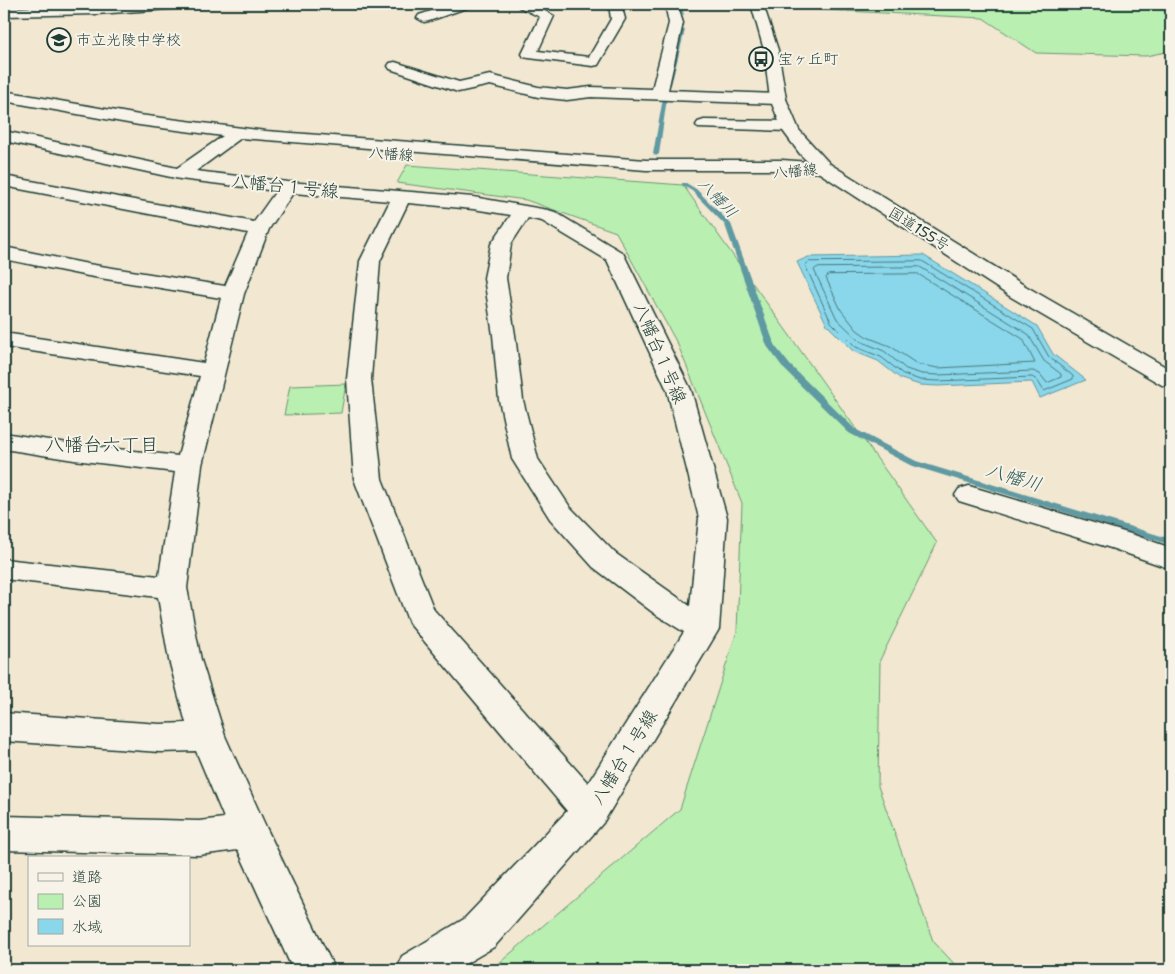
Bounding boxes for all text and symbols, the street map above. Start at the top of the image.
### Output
school or university icon: 市立光陵中学校 [46,27,72,53]
place label: 市立光陵中学校 [76,30,181,50]
bus stop icon: 宝ヶ丘町 [748,46,774,72]
place label: 宝ヶ丘町 [778,49,839,69]
street label: 八幡線 [368,142,414,166]
street label: 八幡線 [772,159,818,183]
street label: 八幡台１号線 [230,168,340,204]
water label: 八幡川 [694,173,742,223]
street label: 国道155号 [884,202,954,256]
street label: 八幡台１号線 [628,299,692,407]
district label: 八幡台六丁目 [45,432,159,457]
water label: 八幡川 [983,457,1045,497]
street label: 八幡台１号線 [585,705,663,809]
legend [28,856,190,946]
text: 道路 [72,867,102,887]
text: 公園 [72,891,102,911]
text: 水域 [72,917,102,937]

